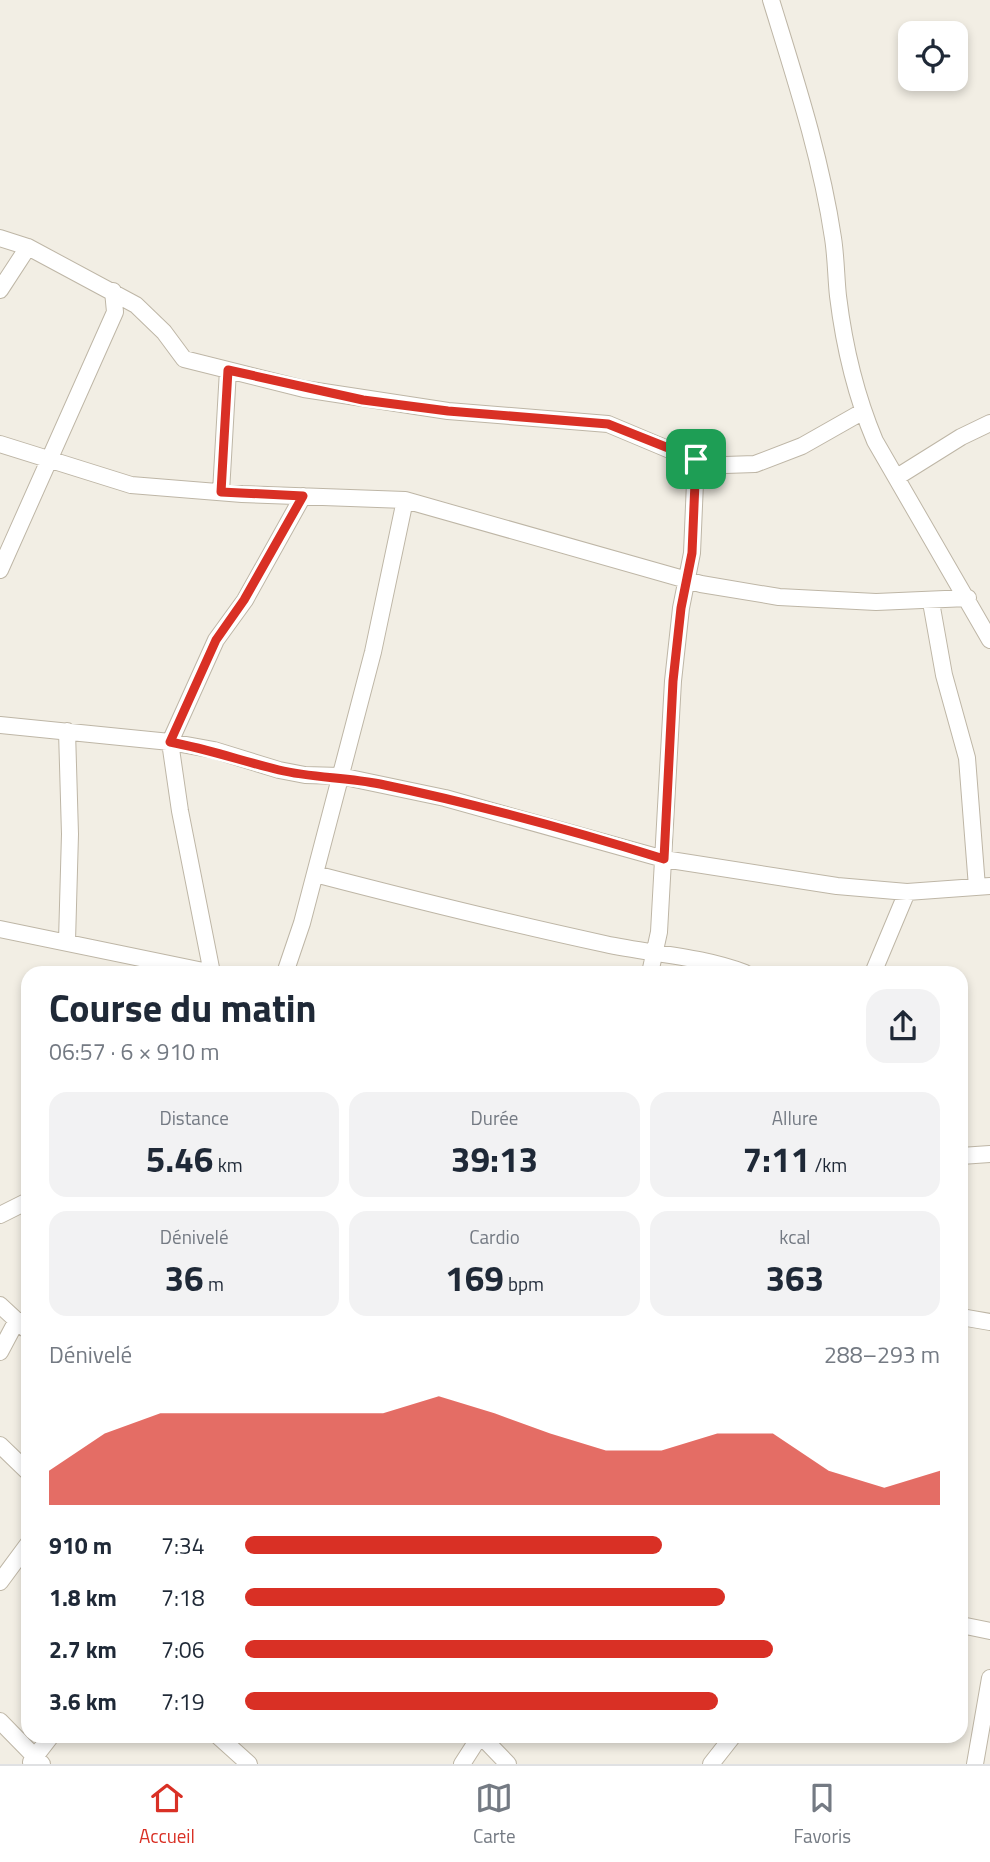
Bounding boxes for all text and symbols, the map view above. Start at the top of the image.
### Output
map controls [898,21,968,91]
button: locate [898,21,968,91]
pin [666,429,726,489]
icon: arrive [677,440,715,478]
text: Course du matin [49,979,317,1037]
button: share [866,989,940,1063]
text: 06:57 · 6 × 910 m [49,1034,219,1069]
text: Distance [159,1103,229,1132]
text: Durée [471,1103,518,1132]
text: Allure [772,1103,818,1132]
text: 5.46 [146,1132,213,1186]
text: 39:13 [451,1132,538,1186]
text: 7:11 [742,1132,810,1186]
text: km [213,1150,243,1179]
text: /km [810,1150,847,1179]
text: Dénivelé [160,1222,229,1251]
text: Cardio [469,1222,520,1251]
text: kcal [779,1222,810,1251]
text: 36 [165,1251,204,1305]
text: 169 [445,1251,504,1305]
text: 363 [765,1251,824,1305]
text: m [204,1269,224,1298]
text: bpm [504,1269,544,1298]
text: Dénivelé [49,1337,132,1372]
text: 288–293 m [824,1337,940,1372]
text: 910 m [49,1528,112,1563]
text: 7:34 [161,1528,205,1563]
text: 1.8 km [49,1580,117,1615]
text: 7:18 [161,1580,205,1615]
text: 2.7 km [49,1632,117,1667]
text: 7:06 [161,1632,205,1667]
text: 3.6 km [49,1684,117,1719]
text: 7:19 [161,1684,205,1719]
tab: Accueil [139,1779,195,1850]
tab: Carte [473,1779,516,1850]
tab: Favoris [794,1779,851,1850]

